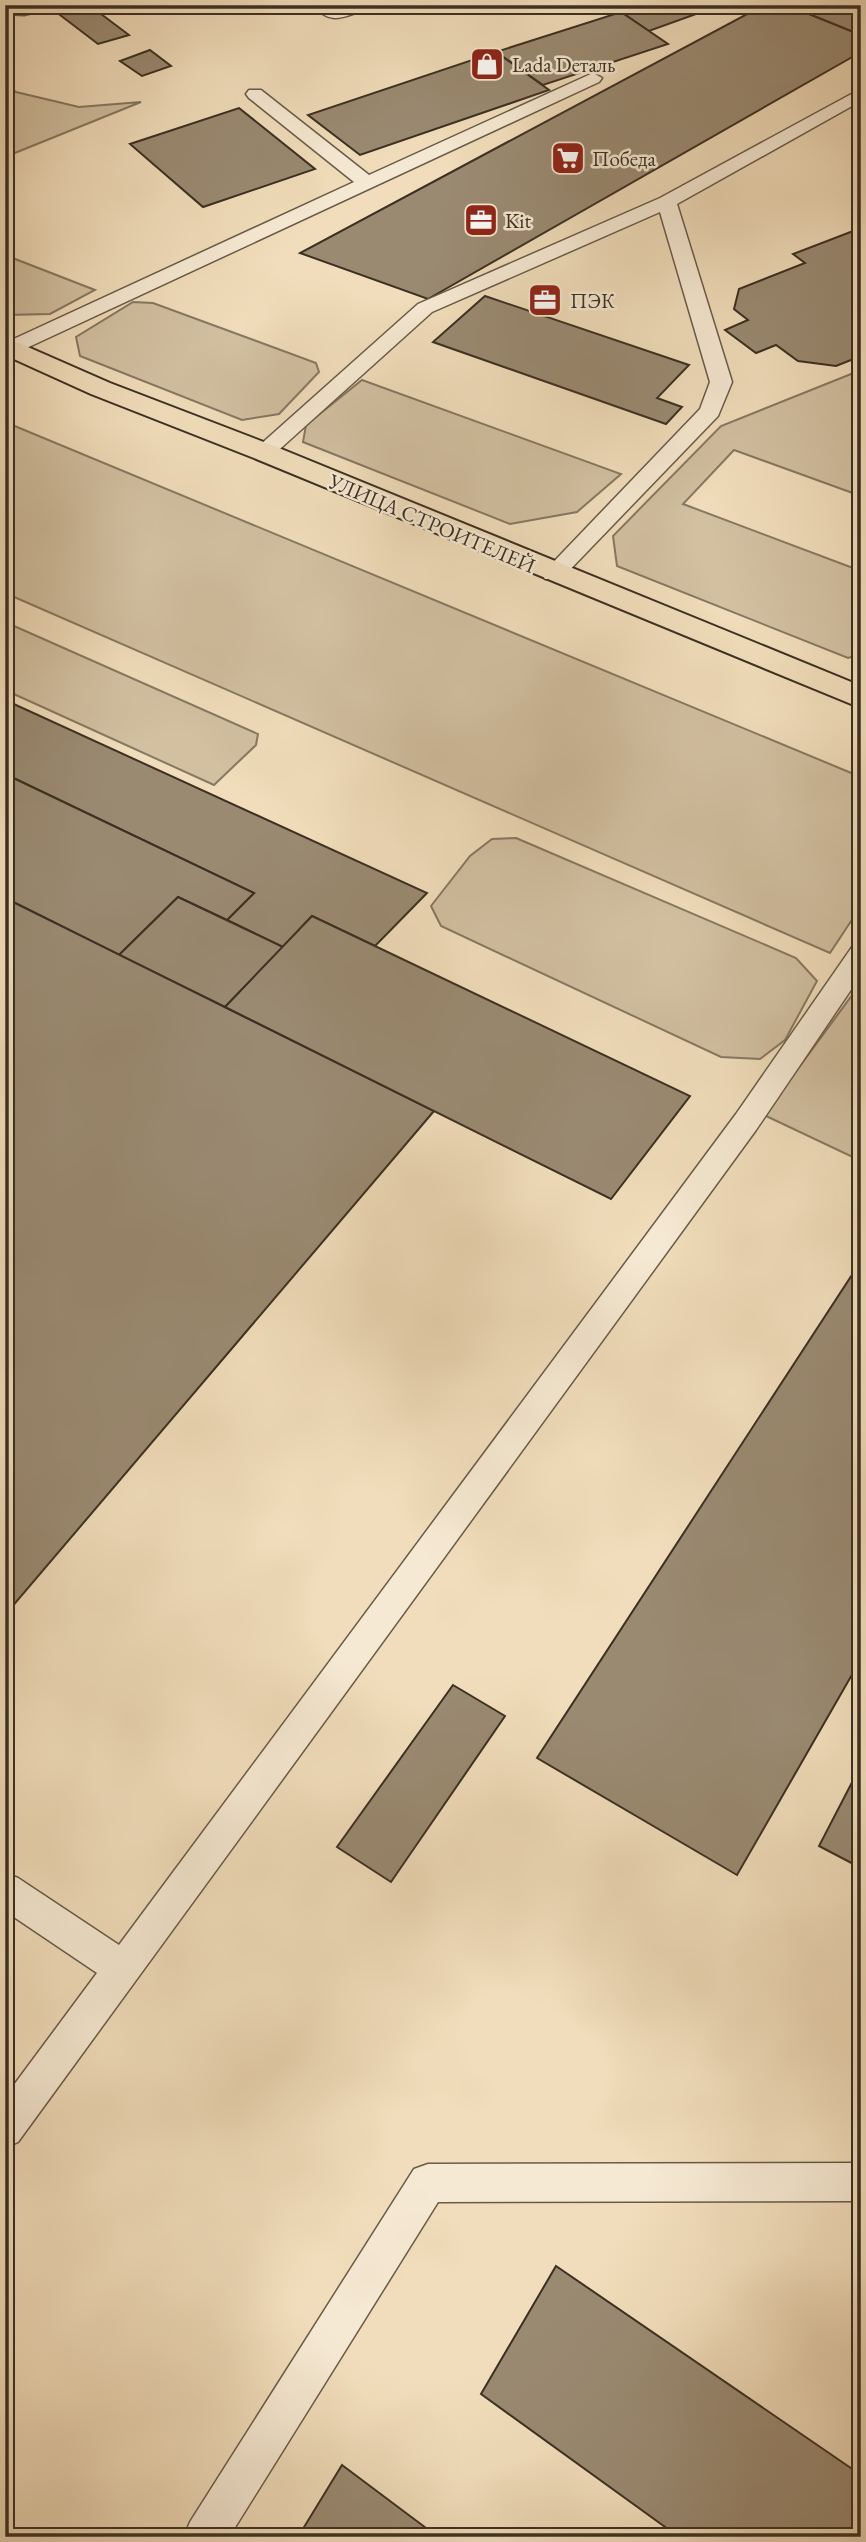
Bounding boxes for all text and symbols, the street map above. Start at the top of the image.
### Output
shop icon: Lada Dеталь [468,45,506,83]
place label: Lada Dеталь [512,51,615,78]
supermarket icon: Победа [549,139,587,177]
place label: Победа [592,145,656,172]
office icon: Kit [462,201,500,239]
place label: Kit [505,207,531,234]
office icon: ПЭК [526,281,564,319]
place label: ПЭК [570,287,615,314]
street label: УЛИЦА СТРОИТЕЛЕЙ [324,467,539,579]

